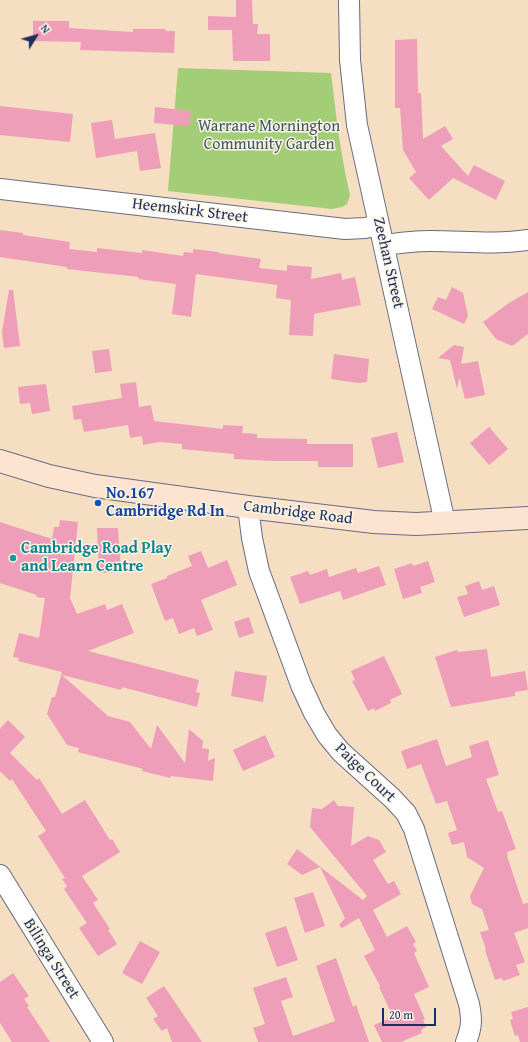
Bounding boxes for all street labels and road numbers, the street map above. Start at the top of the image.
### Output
street label: Heemskirk Street [131,194,249,228]
street label: Zeehan Street [368,216,408,310]
street label: Cambridge Road [242,497,354,529]
street label: Paige Court [330,739,400,807]
street label: Bilinga Street [19,915,83,1003]

